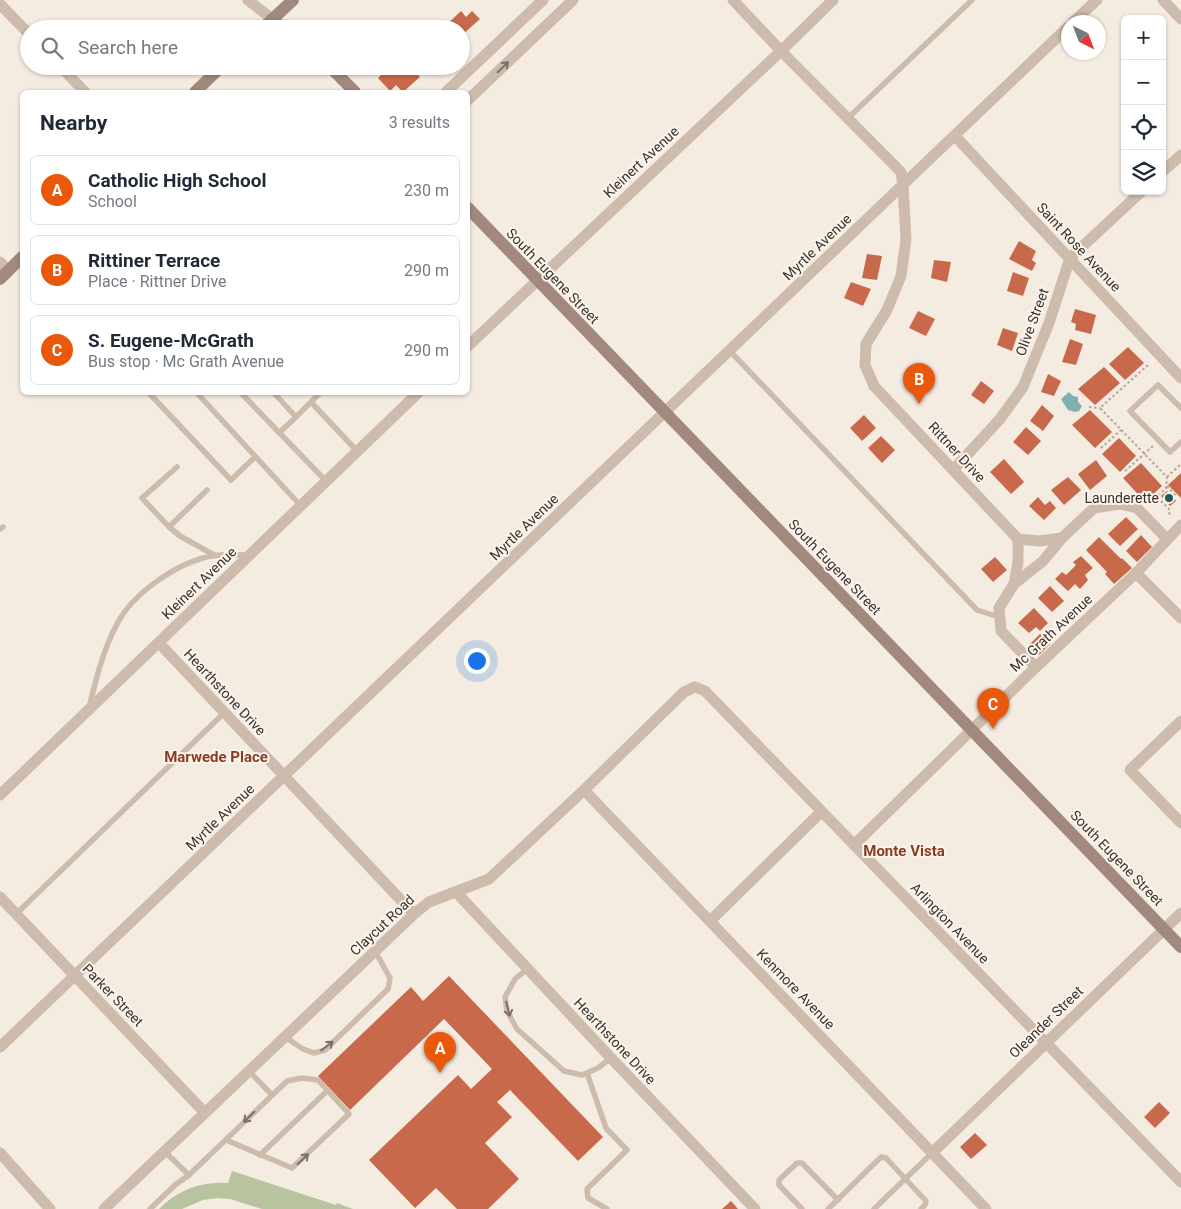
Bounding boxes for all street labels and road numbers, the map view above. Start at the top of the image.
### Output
street label: Kleinert Avenue [600,123,682,201]
street label: Saint Rose Avenue [1034,199,1124,295]
street label: Myrtle Avenue [780,210,854,284]
street label: South Eugene Street [503,225,603,327]
street label: Olive Street [1012,286,1052,358]
street label: Rittner Drive [925,419,989,485]
street label: Myrtle Avenue [487,490,561,564]
street label: South Eugene Street [785,516,885,618]
street label: Kleinert Avenue [159,544,239,622]
street label: Mc Grath Avenue [1007,591,1095,675]
street label: Hearthstone Drive [181,646,269,738]
street label: Myrtle Avenue [183,780,257,854]
street label: South Eugene Street [1067,807,1167,909]
street label: Arlington Avenue [908,879,992,967]
street label: Claycut Road [347,891,417,959]
street label: Kenmore Avenue [754,946,838,1032]
street label: Parker Street [79,960,147,1030]
street label: Oleander Street [1006,983,1086,1061]
street label: Hearthstone Drive [571,995,659,1087]

